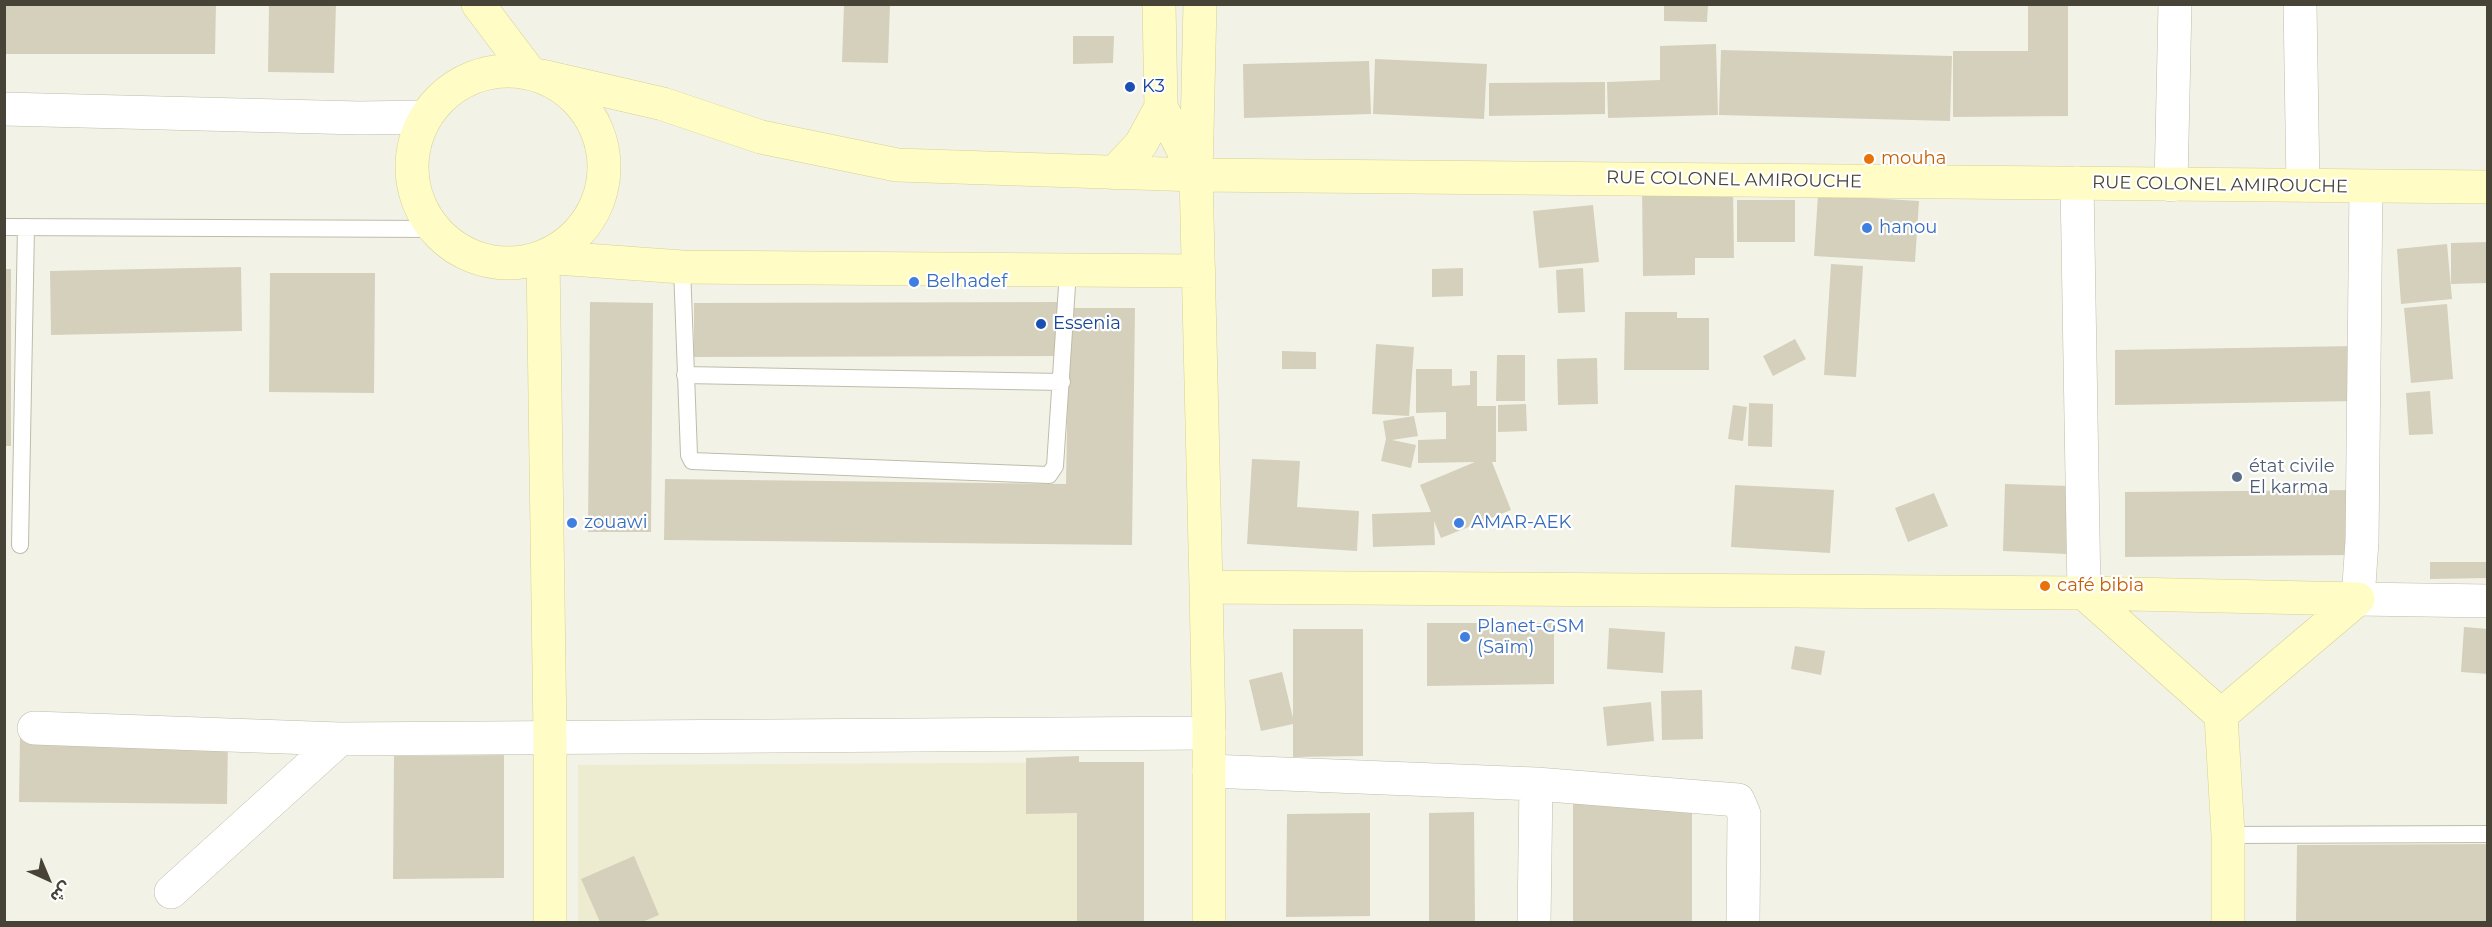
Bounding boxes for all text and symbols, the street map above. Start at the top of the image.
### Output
place label: K3 [1142,76,1165,98]
marker: K3 [1123,80,1137,94]
place label: mouha [1881,148,1946,170]
marker: mouha [1862,152,1876,166]
street label: RUE COLONEL AMIROUCHE [1606,167,1862,193]
street label: RUE COLONEL AMIROUCHE [2092,172,2348,198]
place label: hanou [1879,217,1937,239]
marker: hanou [1860,221,1874,235]
place label: Belhadef [926,271,1007,293]
marker: Belhadef [907,275,921,289]
place label: Essenia [1053,313,1121,335]
marker: Essenia [1034,317,1048,331]
place label: état civile El karma [2249,456,2335,498]
marker: état civile El karma [2230,470,2244,484]
place label: zouawi [584,512,648,534]
place label: AMAR-AEK [1471,512,1571,534]
marker: zouawi [565,516,579,530]
marker: AMAR-AEK [1452,516,1466,530]
place label: café bibia [2057,575,2144,597]
marker: café bibia [2038,579,2052,593]
place label: Planet-GSM (Saïm) [1477,616,1585,658]
marker: Planet-GSM (Saïm) [1458,630,1472,644]
north arrow [18,849,78,909]
text: ش [46,878,75,907]

